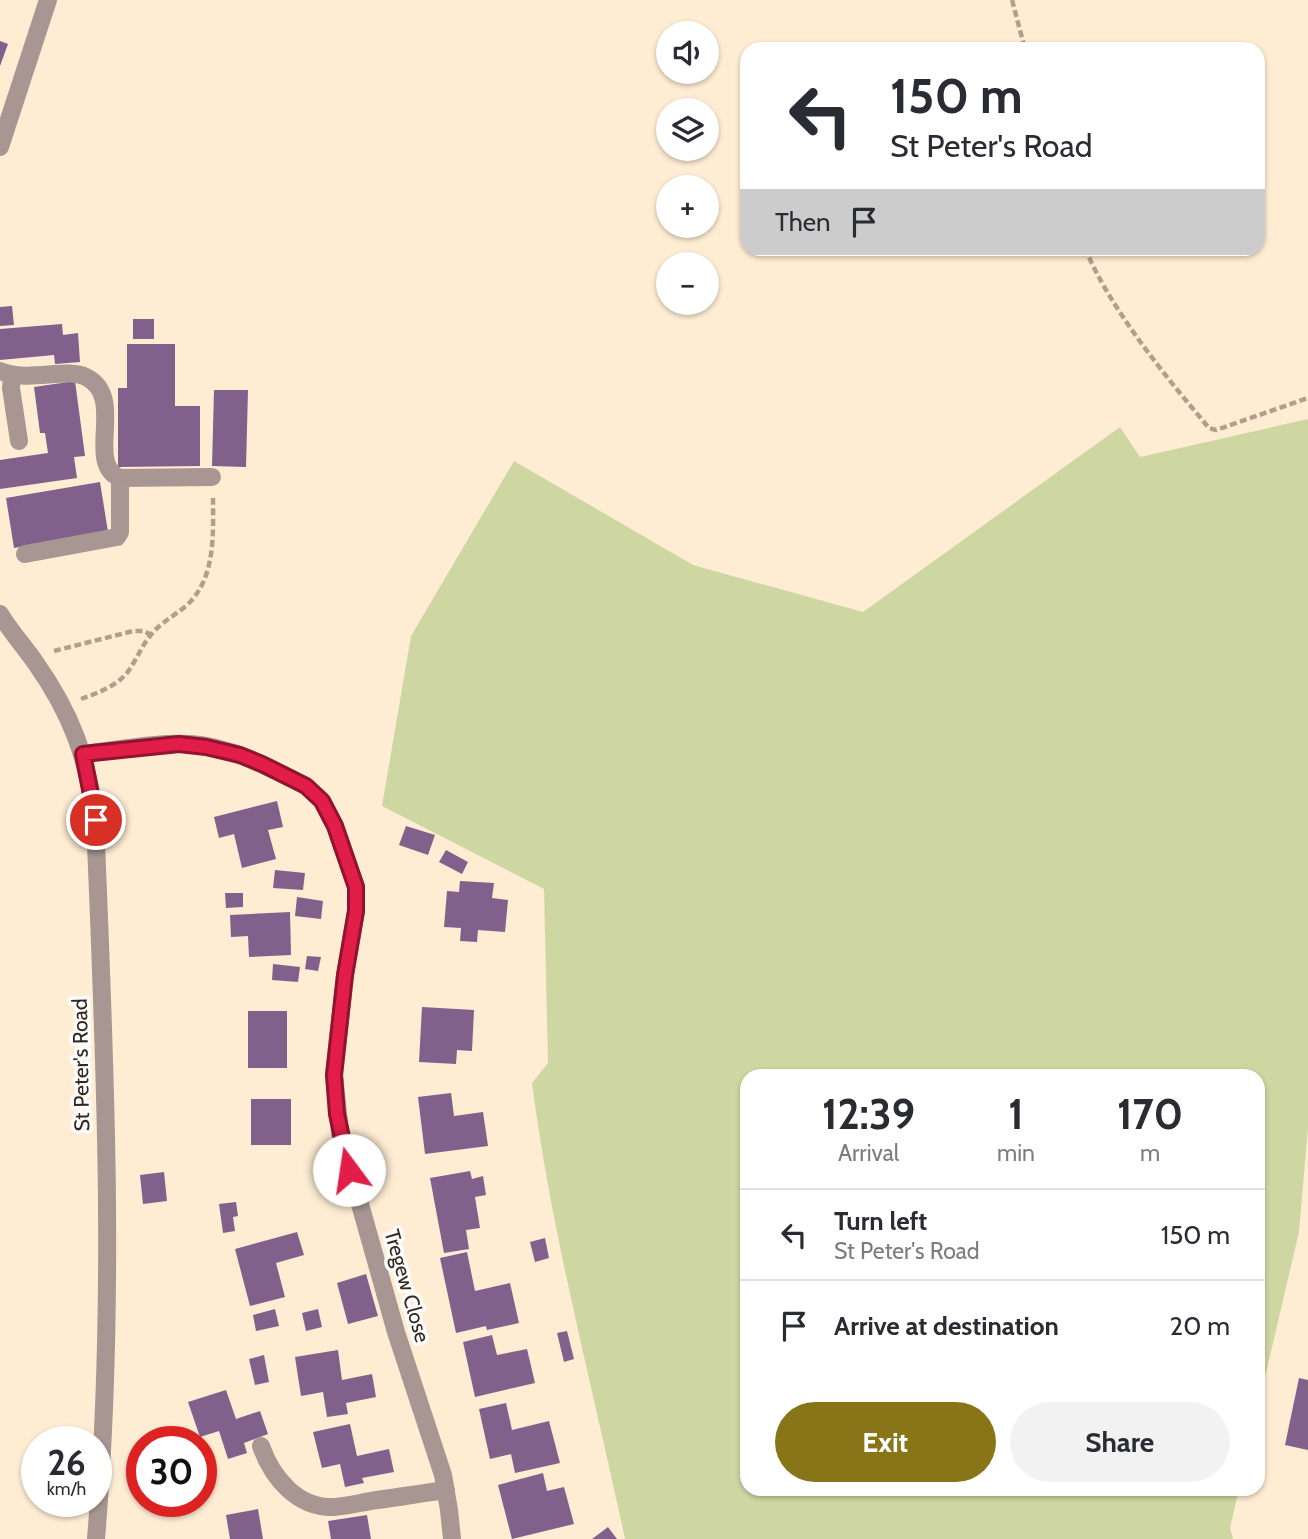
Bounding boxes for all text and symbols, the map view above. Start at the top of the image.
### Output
map controls [656,21,719,315]
button: sound [656,21,719,84]
text: 150 m [890,66,1023,125]
icon: left [775,70,866,161]
button: layers [656,98,719,161]
text: St Peter's Road [890,126,1093,165]
button: + [656,175,719,238]
icon: arrive [845,203,883,241]
text: Then [775,206,831,238]
button: − [656,252,719,315]
pin [66,790,126,850]
icon: arrive [77,801,115,839]
street label: St Peter's Road [67,998,94,1132]
text: 12:39 [822,1088,915,1140]
text: 1 [1008,1088,1024,1140]
text: 170 [1117,1088,1183,1140]
position arrow [312,1133,386,1207]
text: Arrival [838,1139,899,1167]
text: min [997,1139,1035,1167]
text: m [1140,1139,1160,1167]
text: Turn left [834,1205,927,1237]
icon: left [775,1216,813,1254]
text: 150 m [1161,1219,1230,1251]
street label: Tregew Close [379,1226,436,1345]
text: St Peter's Road [834,1237,980,1265]
icon: arrive [775,1307,813,1345]
text: Arrive at destination [834,1310,1059,1342]
text: 20 m [1170,1310,1230,1342]
button: Exit [775,1402,996,1482]
button: Share [1010,1402,1230,1482]
speed limit sign: 30 [126,1426,217,1517]
text: 26 [47,1441,86,1484]
text: km/h [47,1478,86,1500]

